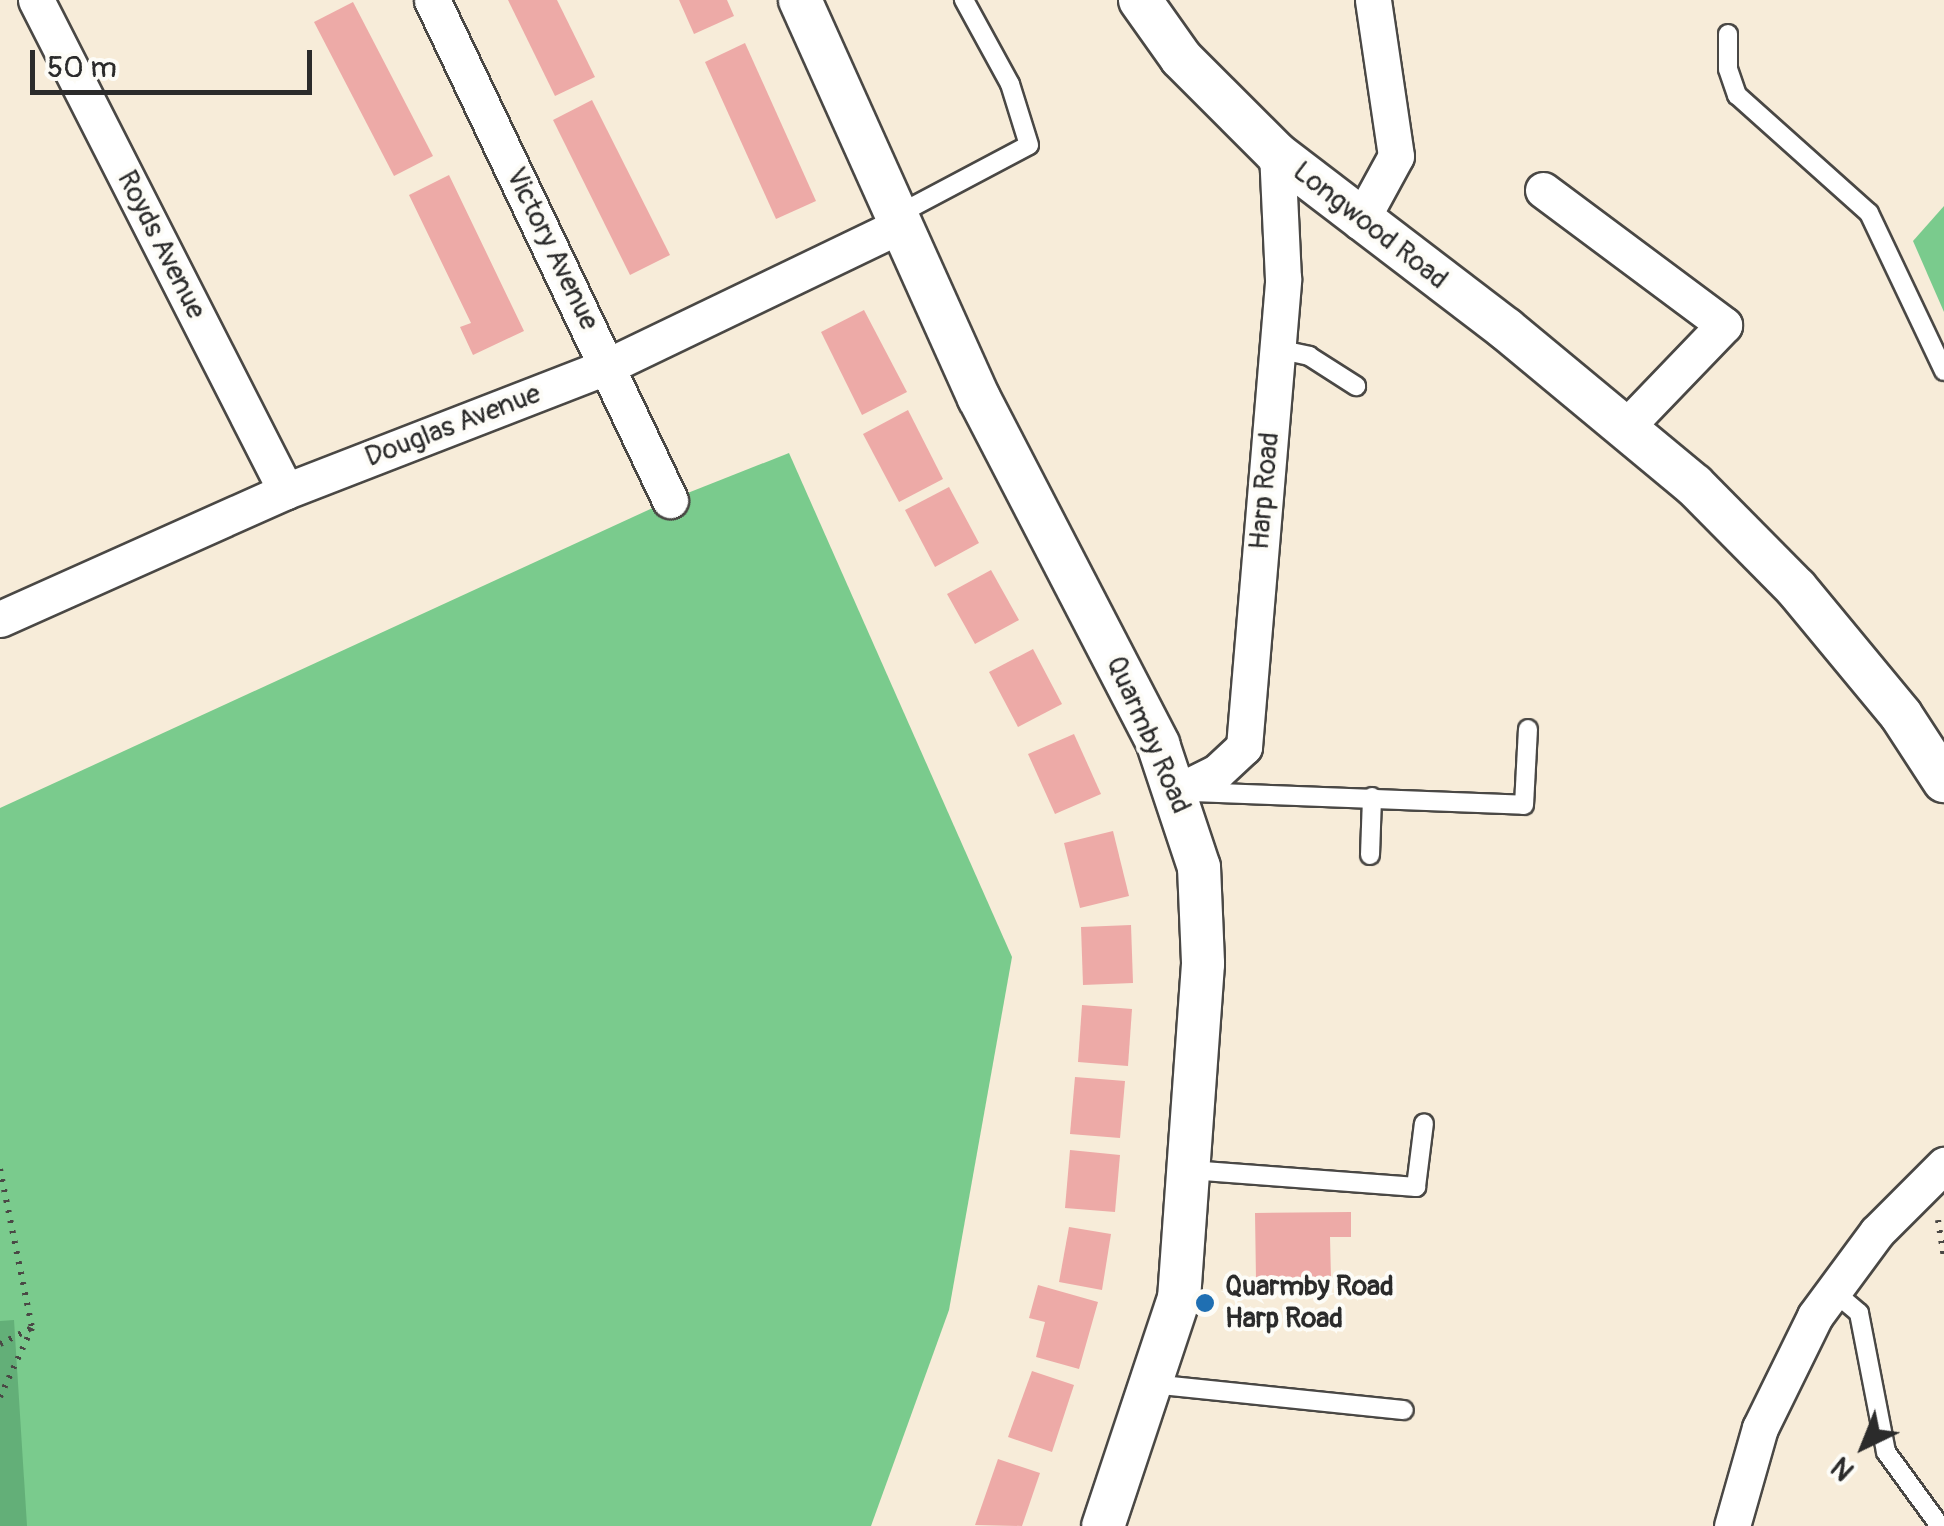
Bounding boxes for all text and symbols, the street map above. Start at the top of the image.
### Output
scale bar [35,30,318,92]
text: 50 m [47,49,117,86]
street label: Longwood Road [1286,155,1454,297]
street label: Victory Avenue [498,162,606,336]
street label: Royds Avenue [109,165,213,325]
street label: Douglas Avenue [361,377,545,475]
street label: Harp Road [1243,431,1287,551]
street label: Quarmby Road [1098,651,1198,819]
place label: Quarmby Road Harp Road [1225,1270,1394,1336]
marker: Quarmby Road Harp Road [1194,1292,1216,1314]
north arrow [1814,1396,1914,1496]
text: N [1824,1449,1862,1488]

